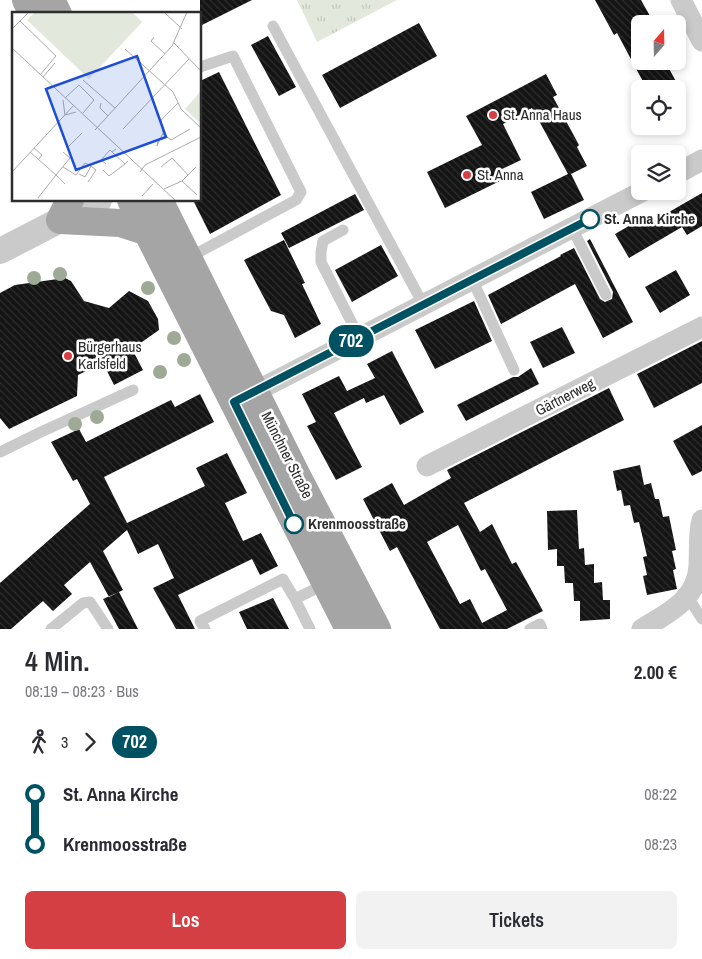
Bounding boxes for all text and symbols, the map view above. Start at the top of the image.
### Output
inset map [12,12,201,201]
north arrow [631,15,686,70]
map controls [631,15,686,200]
button: locate [631,80,686,135]
place label: St. Anna Haus [503,104,582,125]
marker: St. Anna Haus [487,109,499,121]
button: layers [631,145,686,200]
place label: St. Anna [477,164,524,185]
marker: St. Anna [461,169,473,181]
place label: St. Anna Kirche [604,208,695,229]
marker: St. Anna Kirche [580,209,600,229]
line badge: 702 [322,325,380,357]
text: 702 [339,328,363,353]
place label: Bürgerhaus Karlsfeld [78,336,142,374]
marker: Bürgerhaus Karlsfeld [62,350,74,362]
street label: Gärtnerweg [531,373,598,420]
street label: Münchner Straße [257,408,318,502]
place label: Krenmoosstraße [308,513,406,534]
marker: Krenmoosstraße [284,514,304,534]
text: 4 Min. [25,642,90,680]
text: 2.00 € [634,659,677,685]
text: 08:19 – 08:23 · Bus [25,680,139,702]
icon: walk [25,728,53,756]
icon: forward [76,728,104,756]
text: 702 [122,729,147,754]
text: 3 [61,731,68,753]
text: St. Anna Kirche [63,781,178,807]
text: 08:22 [644,783,677,805]
text: Krenmoosstraße [63,831,187,857]
text: 08:23 [644,833,677,855]
button: Los [25,891,346,949]
button: Tickets [356,891,677,949]

